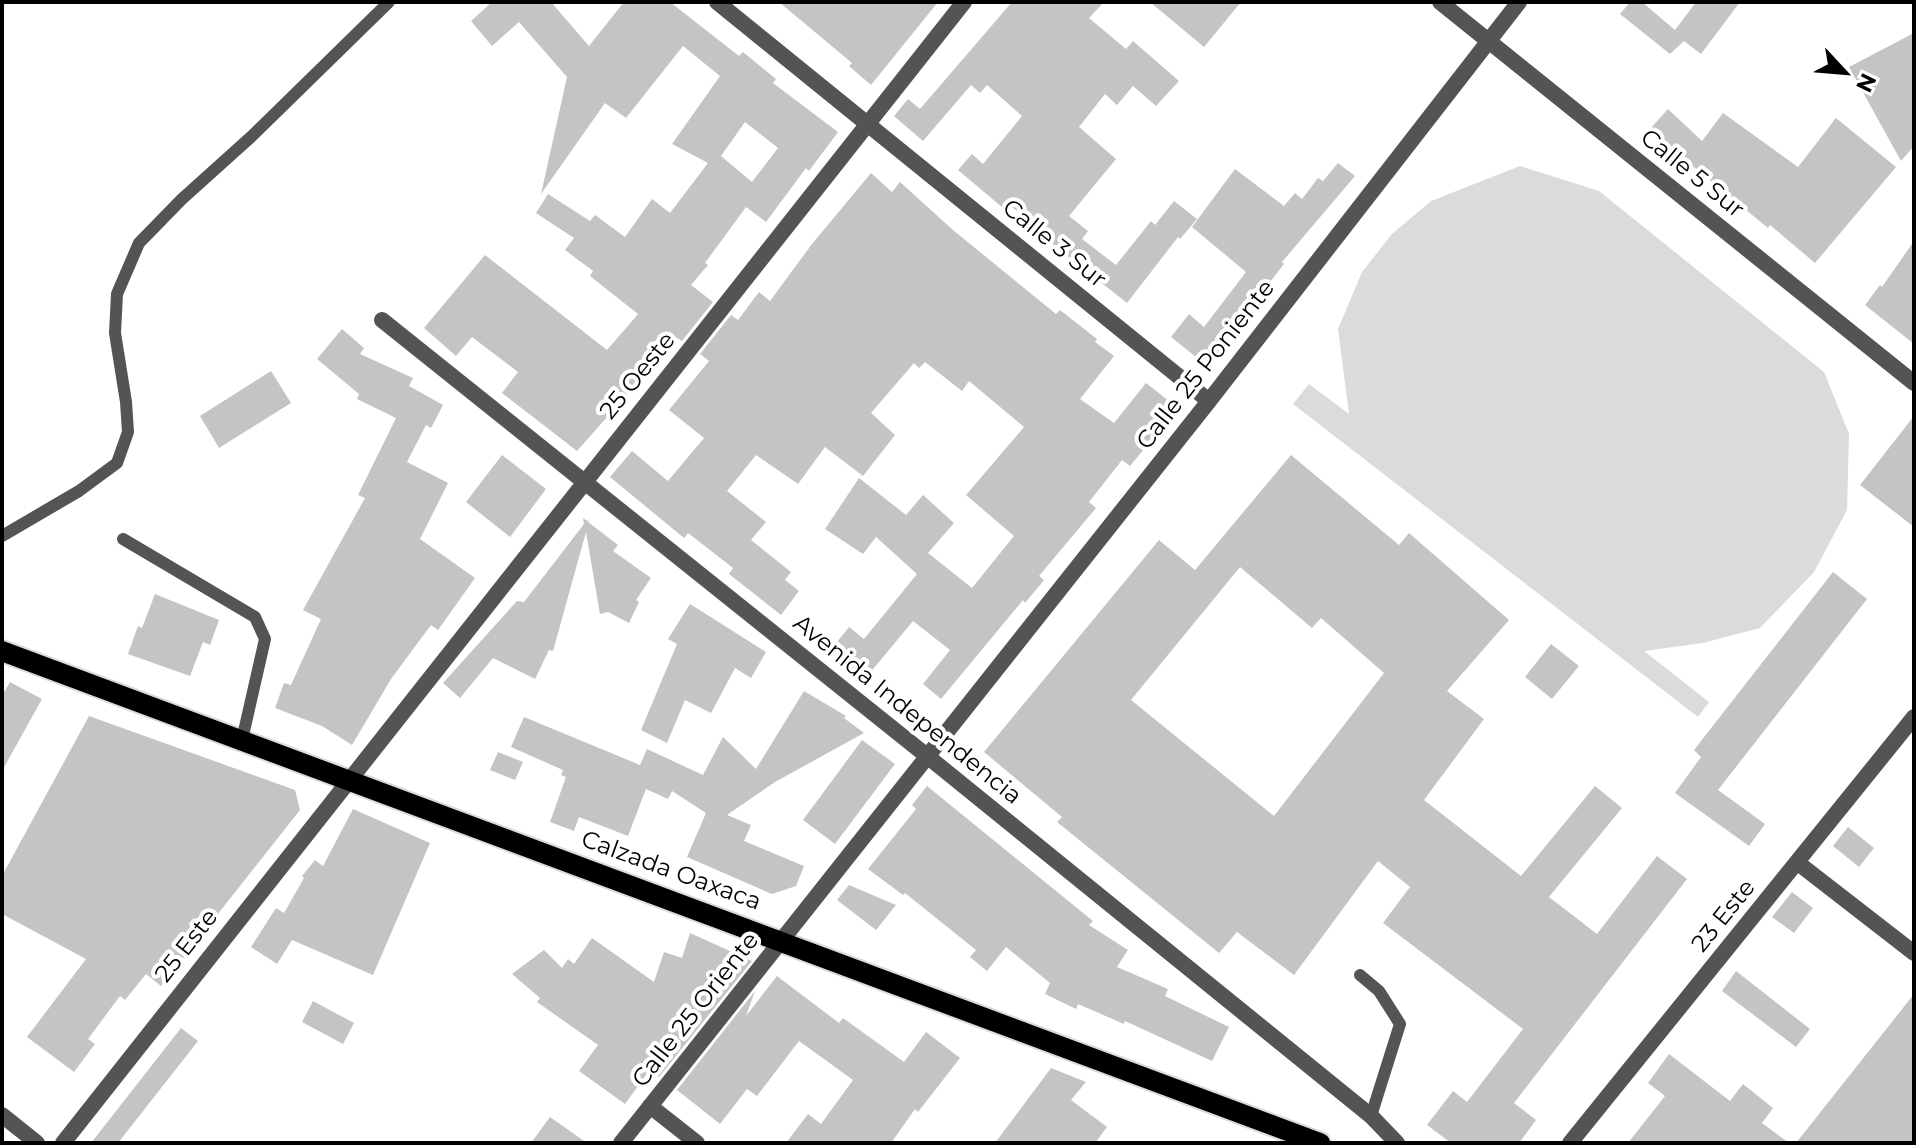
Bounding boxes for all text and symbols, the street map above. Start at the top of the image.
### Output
north arrow [1804,32,1884,112]
text: N [1850,69,1882,97]
street label: Calle 5 Sur [1634,123,1750,225]
street label: Calle 3 Sur [996,193,1112,295]
street label: Calle 25 Poniente [1131,274,1281,456]
street label: 25 Oeste [594,327,682,425]
street label: Avenida Independencia [787,609,1027,811]
street label: Calzada Oaxaca [577,825,765,917]
street label: 23 Este [1686,874,1762,958]
street label: 25 Este [150,904,224,988]
street label: Calle 25 Oriente [627,927,765,1093]

